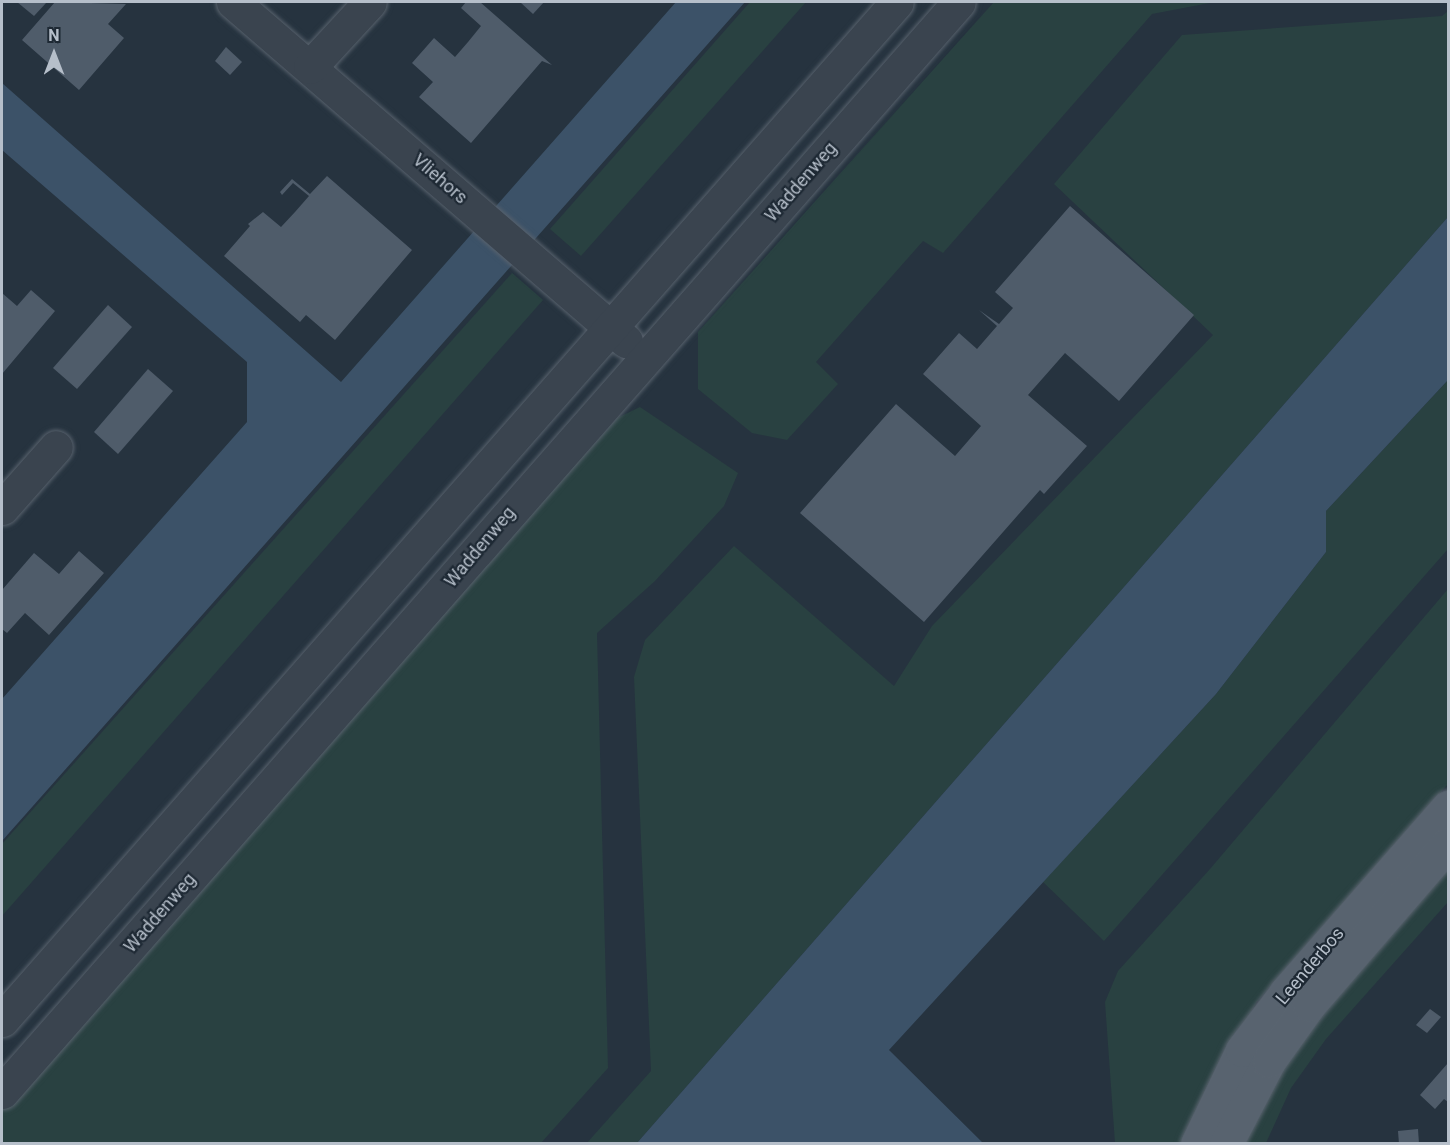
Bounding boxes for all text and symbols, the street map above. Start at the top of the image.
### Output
north arrow [24,24,84,84]
text: N [48,26,60,45]
street label: Waddenweg [761,138,841,226]
street label: Vliehors [408,149,472,209]
street label: Waddenweg [440,502,520,592]
street label: Waddenweg [120,869,200,957]
street label: Leenderbos [1271,923,1349,1009]

